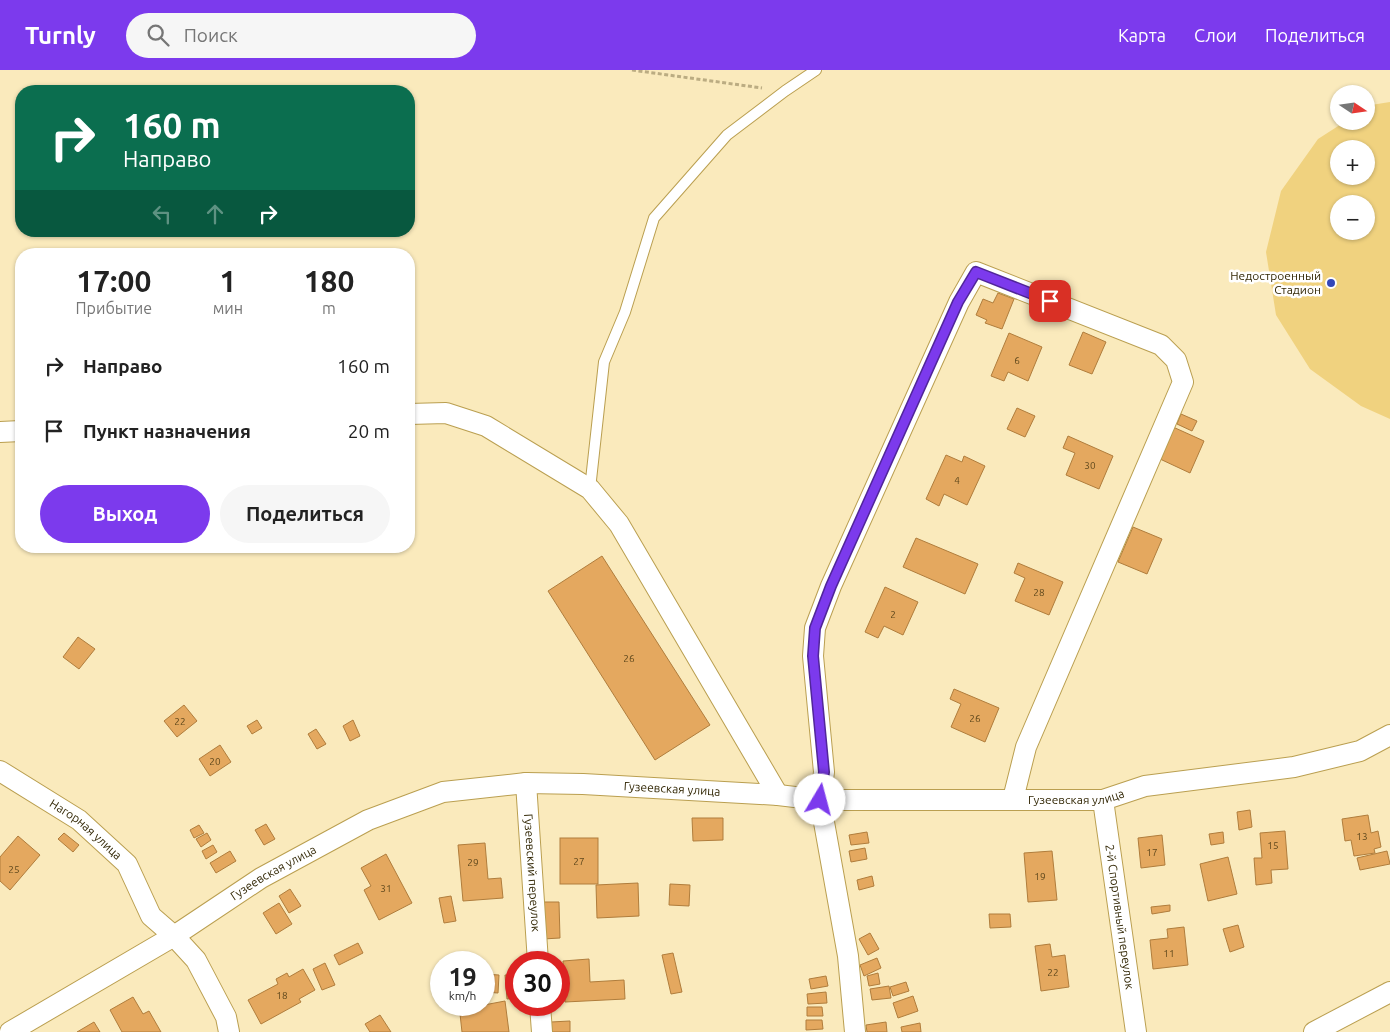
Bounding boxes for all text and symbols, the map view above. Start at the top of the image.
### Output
search box [126,13,476,58]
icon: search [144,21,172,49]
text: Turnly [25,22,96,49]
text: Поиск [184,24,238,46]
text: Карта [1118,25,1166,45]
text: Слои [1194,25,1237,45]
text: Поделиться [1265,25,1365,45]
north arrow [1330,85,1375,130]
map controls [1330,85,1375,240]
icon: right [40,105,105,170]
text: 160 m [123,105,221,145]
button: + [1330,140,1375,185]
text: Направо [123,146,211,171]
button: − [1330,195,1375,240]
icon: left [148,200,176,228]
icon: ahead [201,200,229,228]
icon: right [254,200,282,228]
text: 17:00 [76,264,151,298]
text: 1 [219,264,236,298]
text: 180 [304,264,354,298]
place label: Недостроенный Стадион [1230,269,1321,296]
marker: Недостроенный Стадион [1325,277,1337,289]
pin [1029,280,1071,322]
icon: arrive [1036,287,1064,315]
text: Прибытие [76,299,152,317]
text: мин [213,299,243,317]
text: m [322,299,336,317]
icon: right [40,352,68,380]
text: Направо [83,355,163,377]
text: 160 m [337,355,390,377]
house number: 6 [1014,355,1020,366]
icon: arrive [40,417,68,445]
text: Пункт назначения [83,420,251,442]
text: 20 m [348,420,390,442]
house number: 30 [1084,460,1096,471]
house number: 4 [954,475,960,486]
button: Выход [40,485,210,543]
button: Поделиться [220,485,390,543]
house number: 28 [1033,587,1045,598]
house number: 2 [890,609,896,620]
house number: 26 [623,653,635,664]
house number: 26 [969,713,981,724]
house number: 22 [174,716,186,727]
house number: 20 [209,756,221,767]
position arrow [793,773,845,825]
street label: Гузеевская улица [623,779,721,798]
street label: Гузеевская улица [1028,786,1126,806]
street label: Нагорная улица [48,796,125,862]
street label: Гузеевский переулок [522,813,543,932]
house number: 13 [1356,831,1368,842]
house number: 15 [1267,840,1279,851]
street label: Гузеевская улица [228,842,318,902]
street label: 2-й Спортивный переулок [1103,843,1137,990]
house number: 17 [1146,847,1158,858]
house number: 27 [573,856,585,867]
house number: 29 [467,857,479,868]
house number: 25 [8,864,20,875]
house number: 19 [1034,871,1046,882]
house number: 31 [380,883,392,894]
house number: 11 [1163,948,1175,959]
speed limit sign: 30 [505,951,570,1016]
text: 19 [448,963,477,991]
house number: 22 [1047,967,1059,978]
text: km/h [449,989,476,1002]
house number: 18 [276,990,288,1001]

